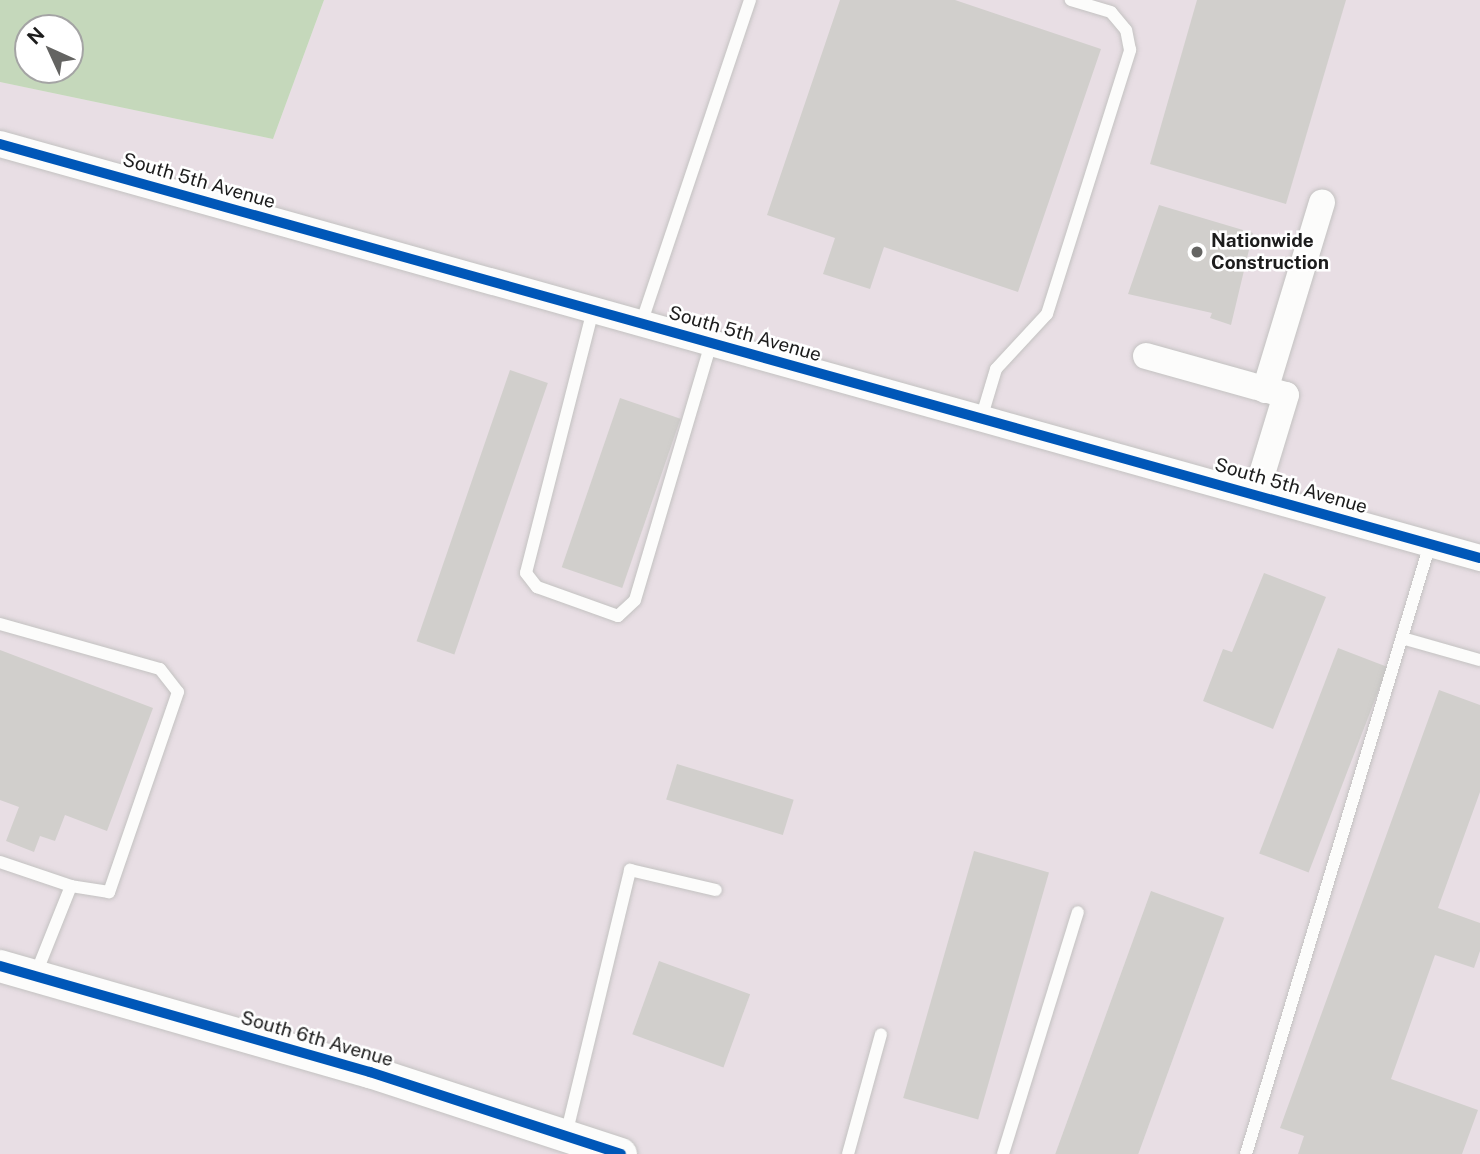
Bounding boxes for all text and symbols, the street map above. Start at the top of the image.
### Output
north arrow [14,14,84,84]
text: N [23,23,49,49]
street label: South 5th Avenue [120,148,278,214]
place label: Nationwide Construction [1211,230,1329,274]
marker: Nationwide Construction [1189,244,1205,260]
street label: South 5th Avenue [666,301,824,367]
street label: South 5th Avenue [1212,453,1370,519]
street label: South 6th Avenue [238,1006,396,1072]

